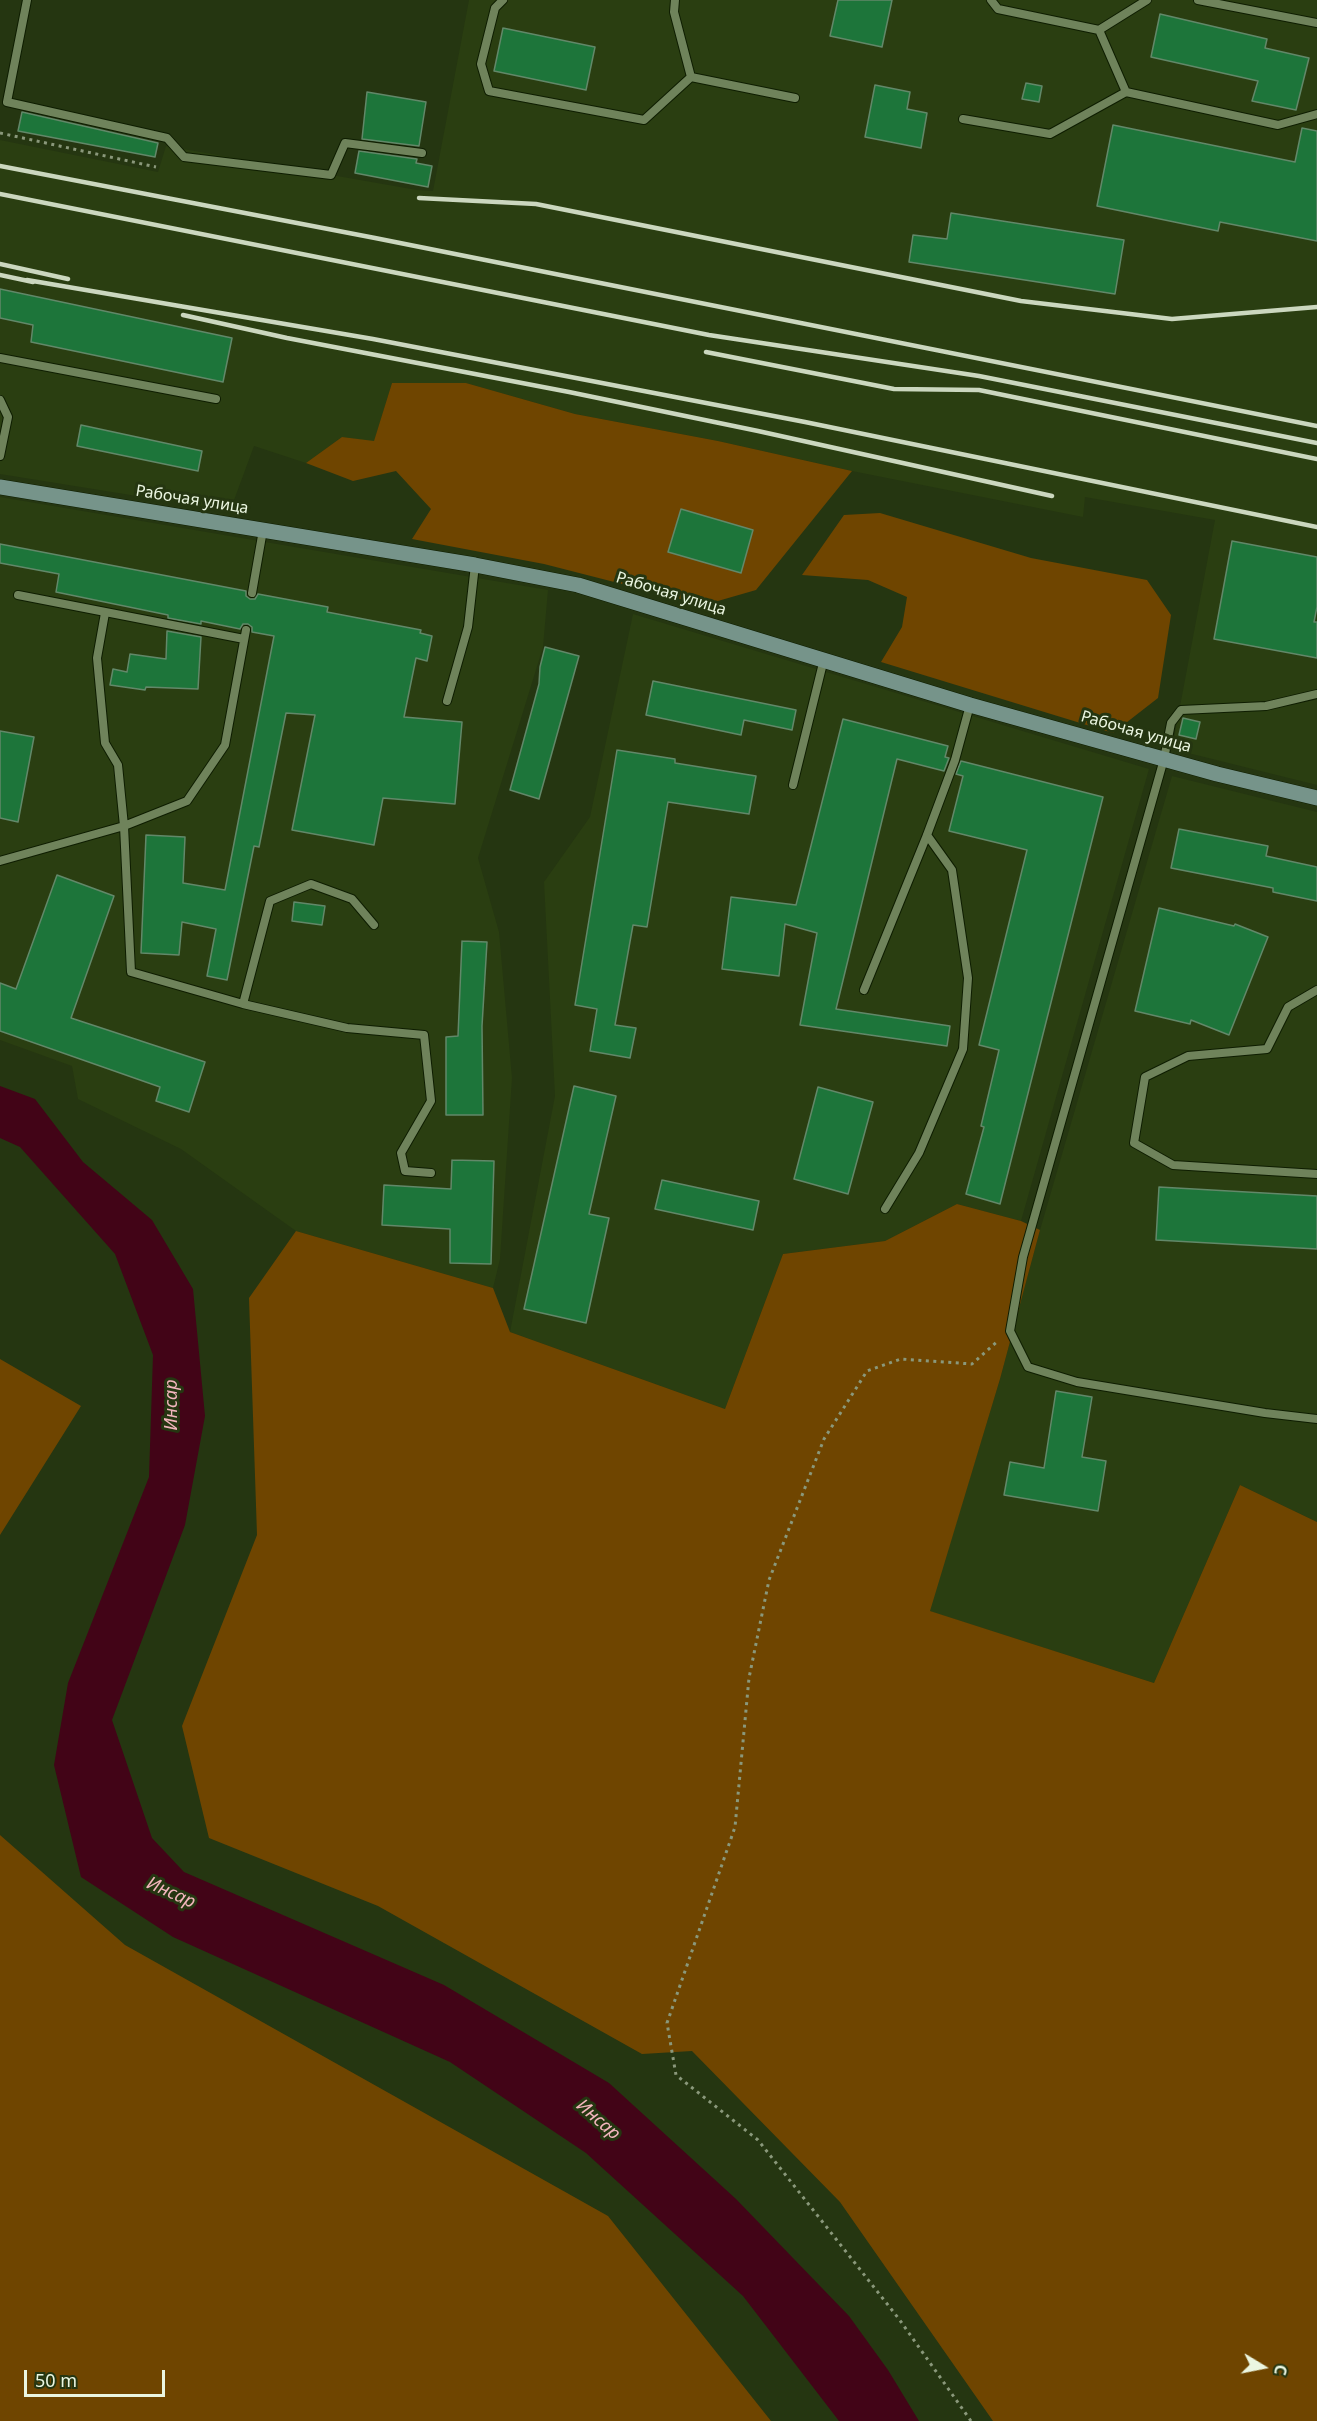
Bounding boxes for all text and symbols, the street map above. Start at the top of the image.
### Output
street label: Рабочая улица [134,482,250,518]
street label: Рабочая улица [614,568,728,620]
street label: Рабочая улица [1078,707,1194,757]
water label: Инсар [161,1379,183,1431]
water label: Инсар [143,1873,199,1913]
water label: Инсар [572,2095,624,2145]
north arrow [1233,2337,1293,2397]
scale bar [27,2358,168,2396]
text: С [1269,2363,1292,2377]
text: 50 m [35,2368,77,2392]

